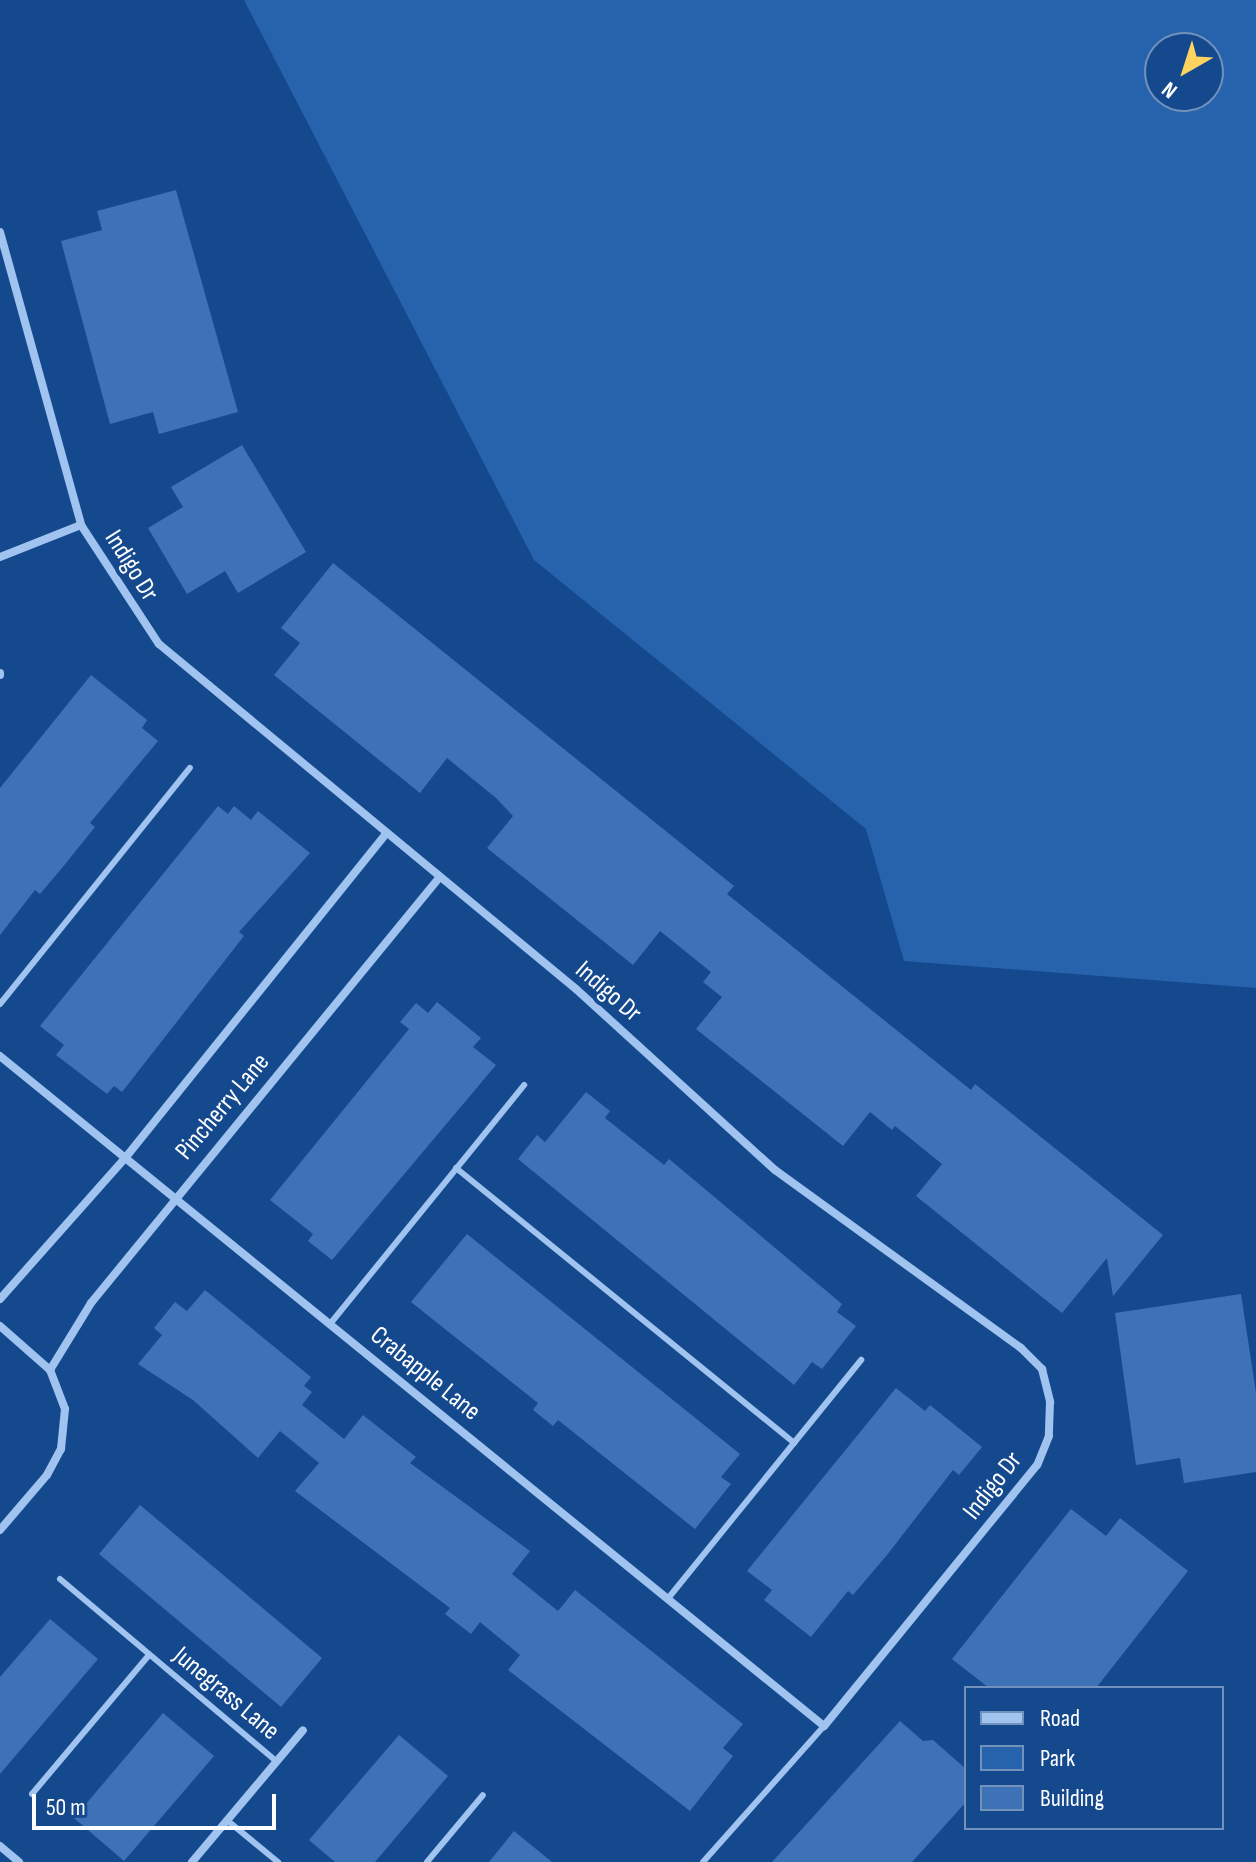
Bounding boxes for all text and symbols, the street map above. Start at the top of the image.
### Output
north arrow [1144,32,1224,112]
text: N [1157,75,1183,104]
street label: Indigo Dr [97,525,165,607]
street label: Indigo Dr [569,955,647,1029]
street label: Pincherry Lane [169,1047,277,1167]
street label: Crabapple Lane [364,1320,486,1428]
street label: Indigo Dr [957,1446,1029,1526]
street label: Junegrass Lane [167,1641,285,1747]
legend [964,1686,1224,1830]
text: Road [1040,1704,1080,1733]
text: Park [1040,1744,1075,1773]
scale bar [36,1778,280,1828]
text: Building [1040,1784,1104,1813]
text: 50 m [46,1793,86,1822]

